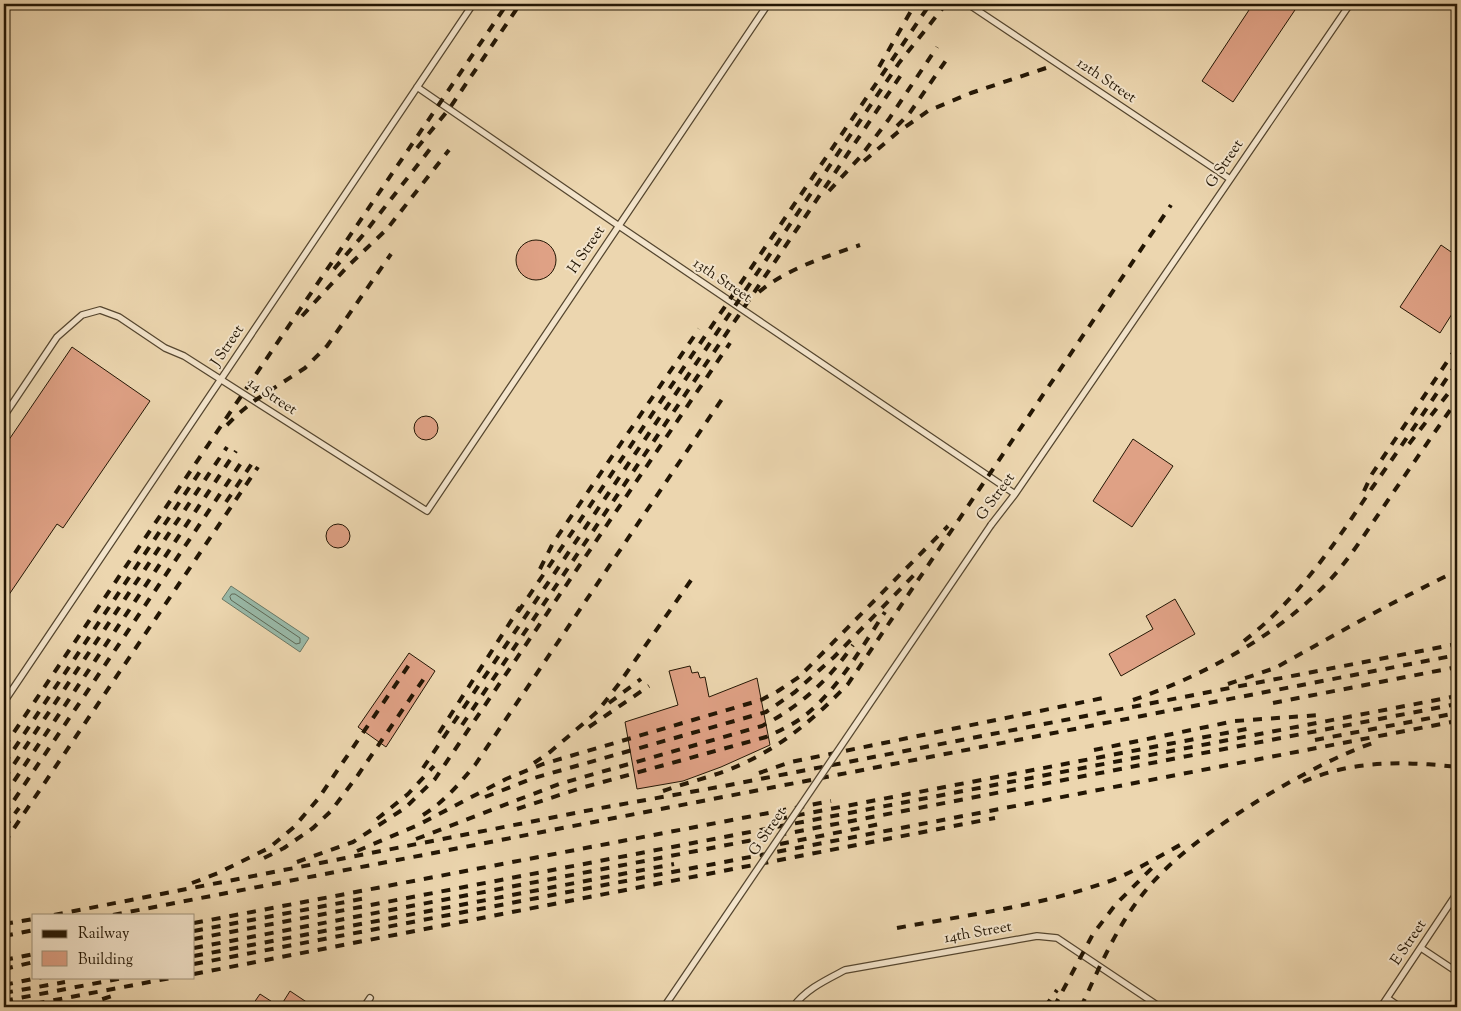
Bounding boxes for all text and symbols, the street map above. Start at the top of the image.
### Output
street label: 12th Street [1072,53,1140,109]
street label: G Street [1201,136,1249,192]
street label: H Street [563,222,611,278]
street label: 13th Street [688,254,756,308]
street label: J Street [206,321,250,372]
street label: 14 Street [243,373,301,421]
street label: G Street [972,469,1020,525]
street label: G Street [744,804,792,860]
legend [32,914,195,978]
street label: E Street [1386,916,1432,970]
street label: 14th Street [943,917,1013,949]
text: Railway [78,924,130,945]
text: Building [78,950,133,971]

